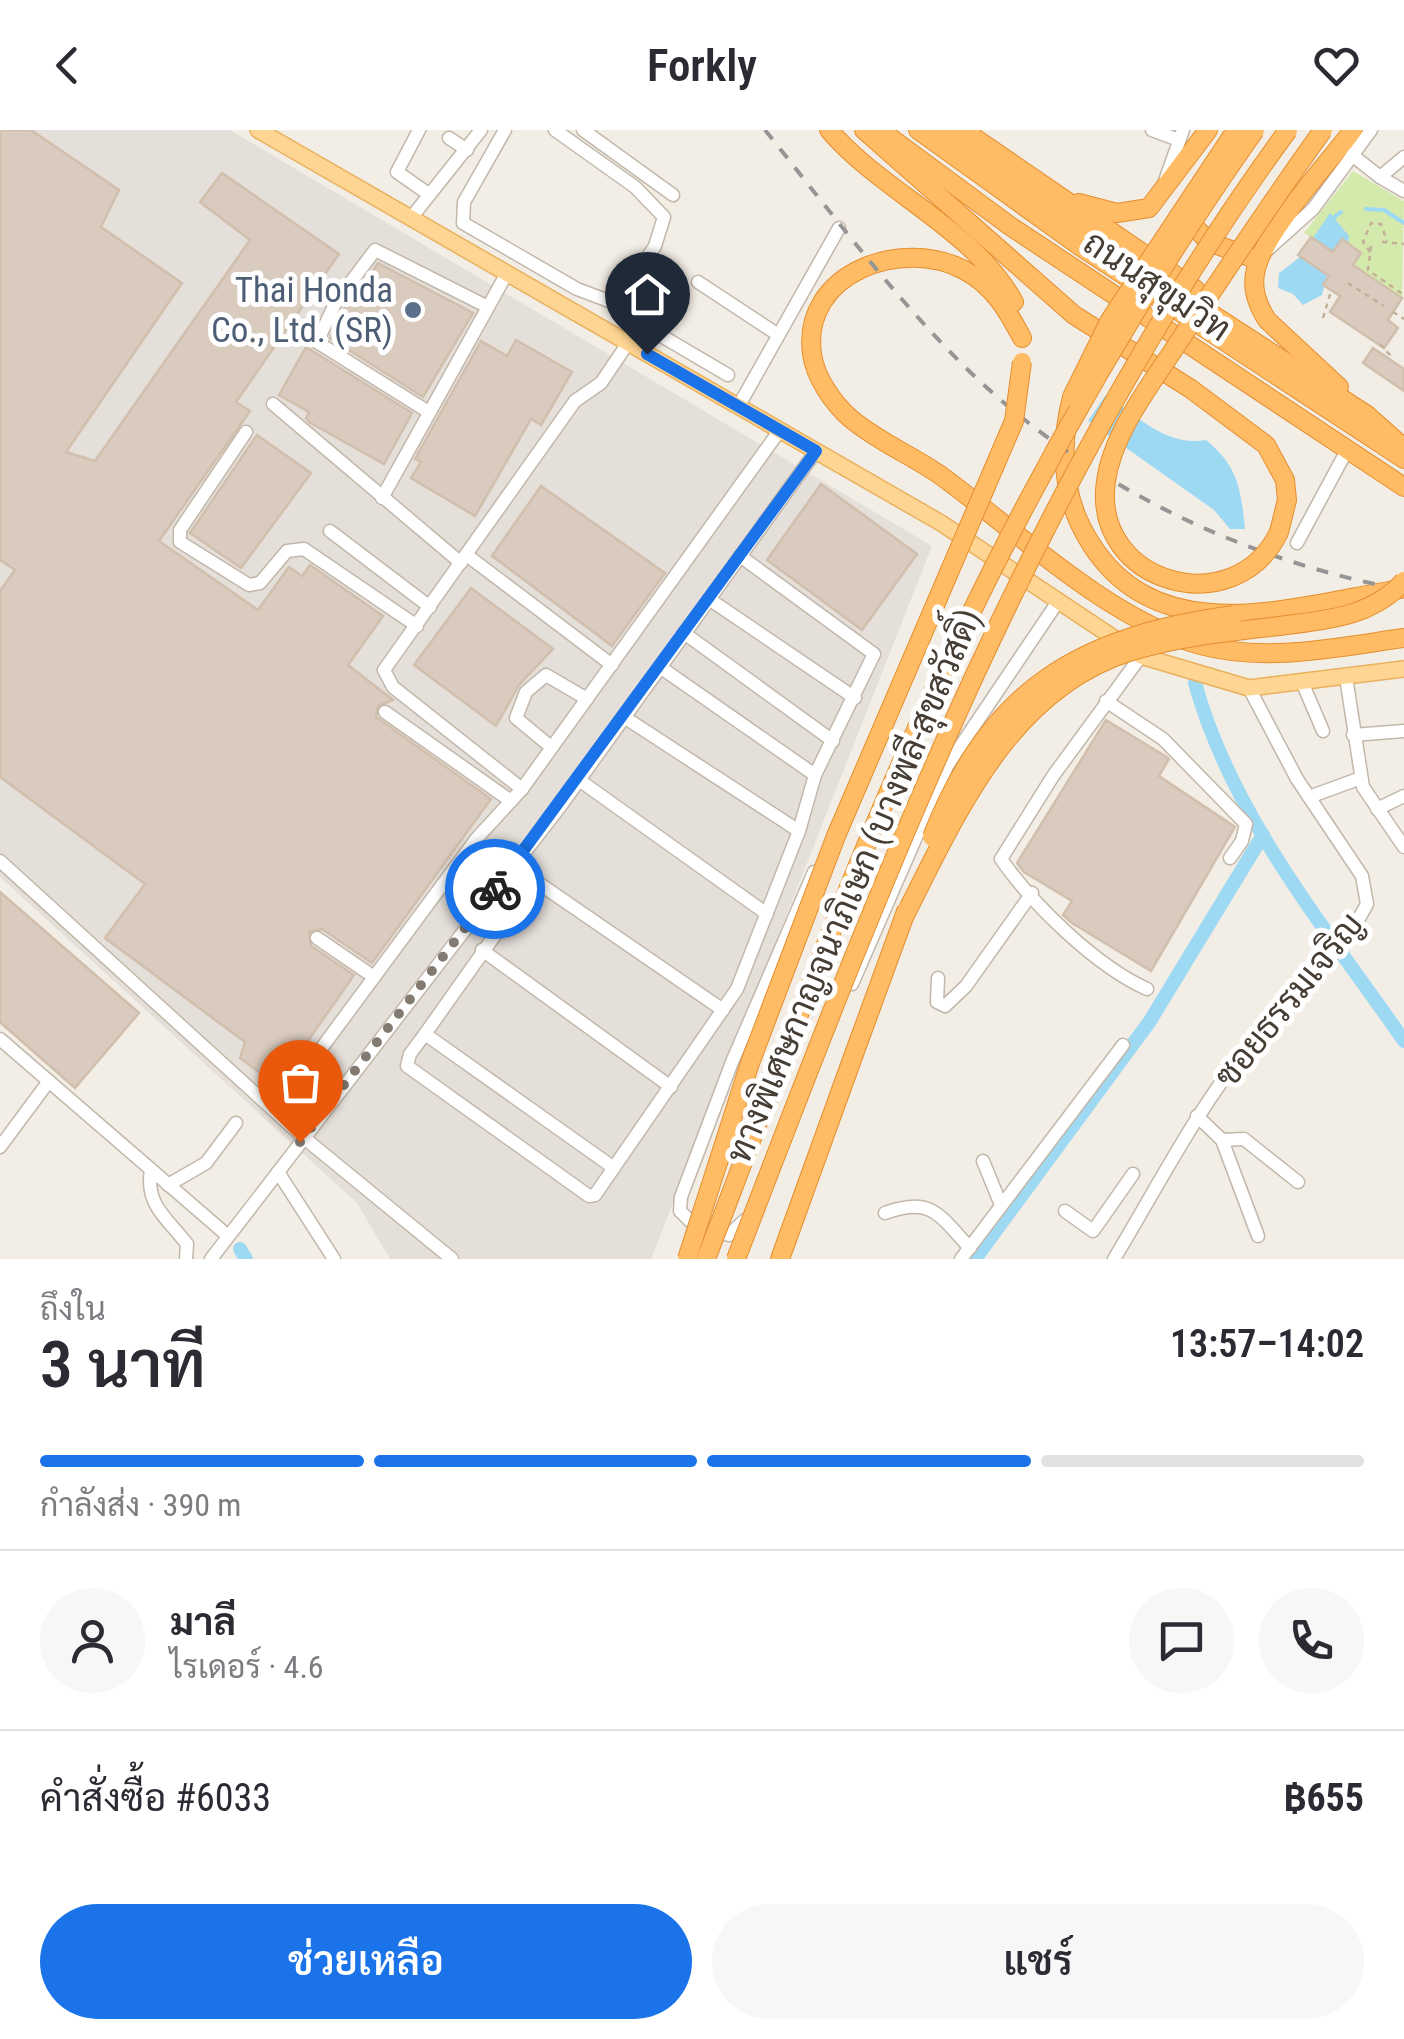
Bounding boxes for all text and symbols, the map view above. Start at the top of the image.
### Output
icon: back [40,38,95,93]
icon: heart [1309,38,1364,93]
text: Forkly [647,39,757,92]
street label: ถนนสุขุมวิท [1074,222,1238,353]
pin [605,252,690,355]
icon: home [620,267,675,322]
place label: Thai Honda Co., Ltd. (SR) [211,270,393,351]
marker: Thai Honda Co., Ltd. (SR) [402,299,424,321]
street label: ทางพิเศษกาญจนาภิเษก (บางพลี-สุขสวัสดิ์) [708,598,992,1170]
courier [445,839,545,939]
icon: bike [468,862,523,917]
street label: ซอยธรรมเจริญ [1206,904,1372,1096]
pin [258,1040,343,1143]
icon: bag [273,1055,328,1110]
text: ถึงใน [40,1290,106,1328]
text: 13:57–14:02 [1170,1322,1364,1366]
text: 3 นาที [40,1327,206,1403]
text: กำลังส่ง · 390 m [40,1486,241,1524]
button: person [40,1588,145,1693]
button: chat [1129,1588,1234,1693]
button: phone [1259,1588,1364,1693]
text: มาลี [170,1600,236,1644]
text: ไรเดอร์ · 4.6 [170,1648,324,1686]
text: คำสั่งซื้อ #6033 [40,1776,271,1820]
text: ฿655 [1283,1776,1364,1820]
button: ช่วยเหลือ [40,1904,692,2019]
button: แชร์ [712,1904,1364,2019]

